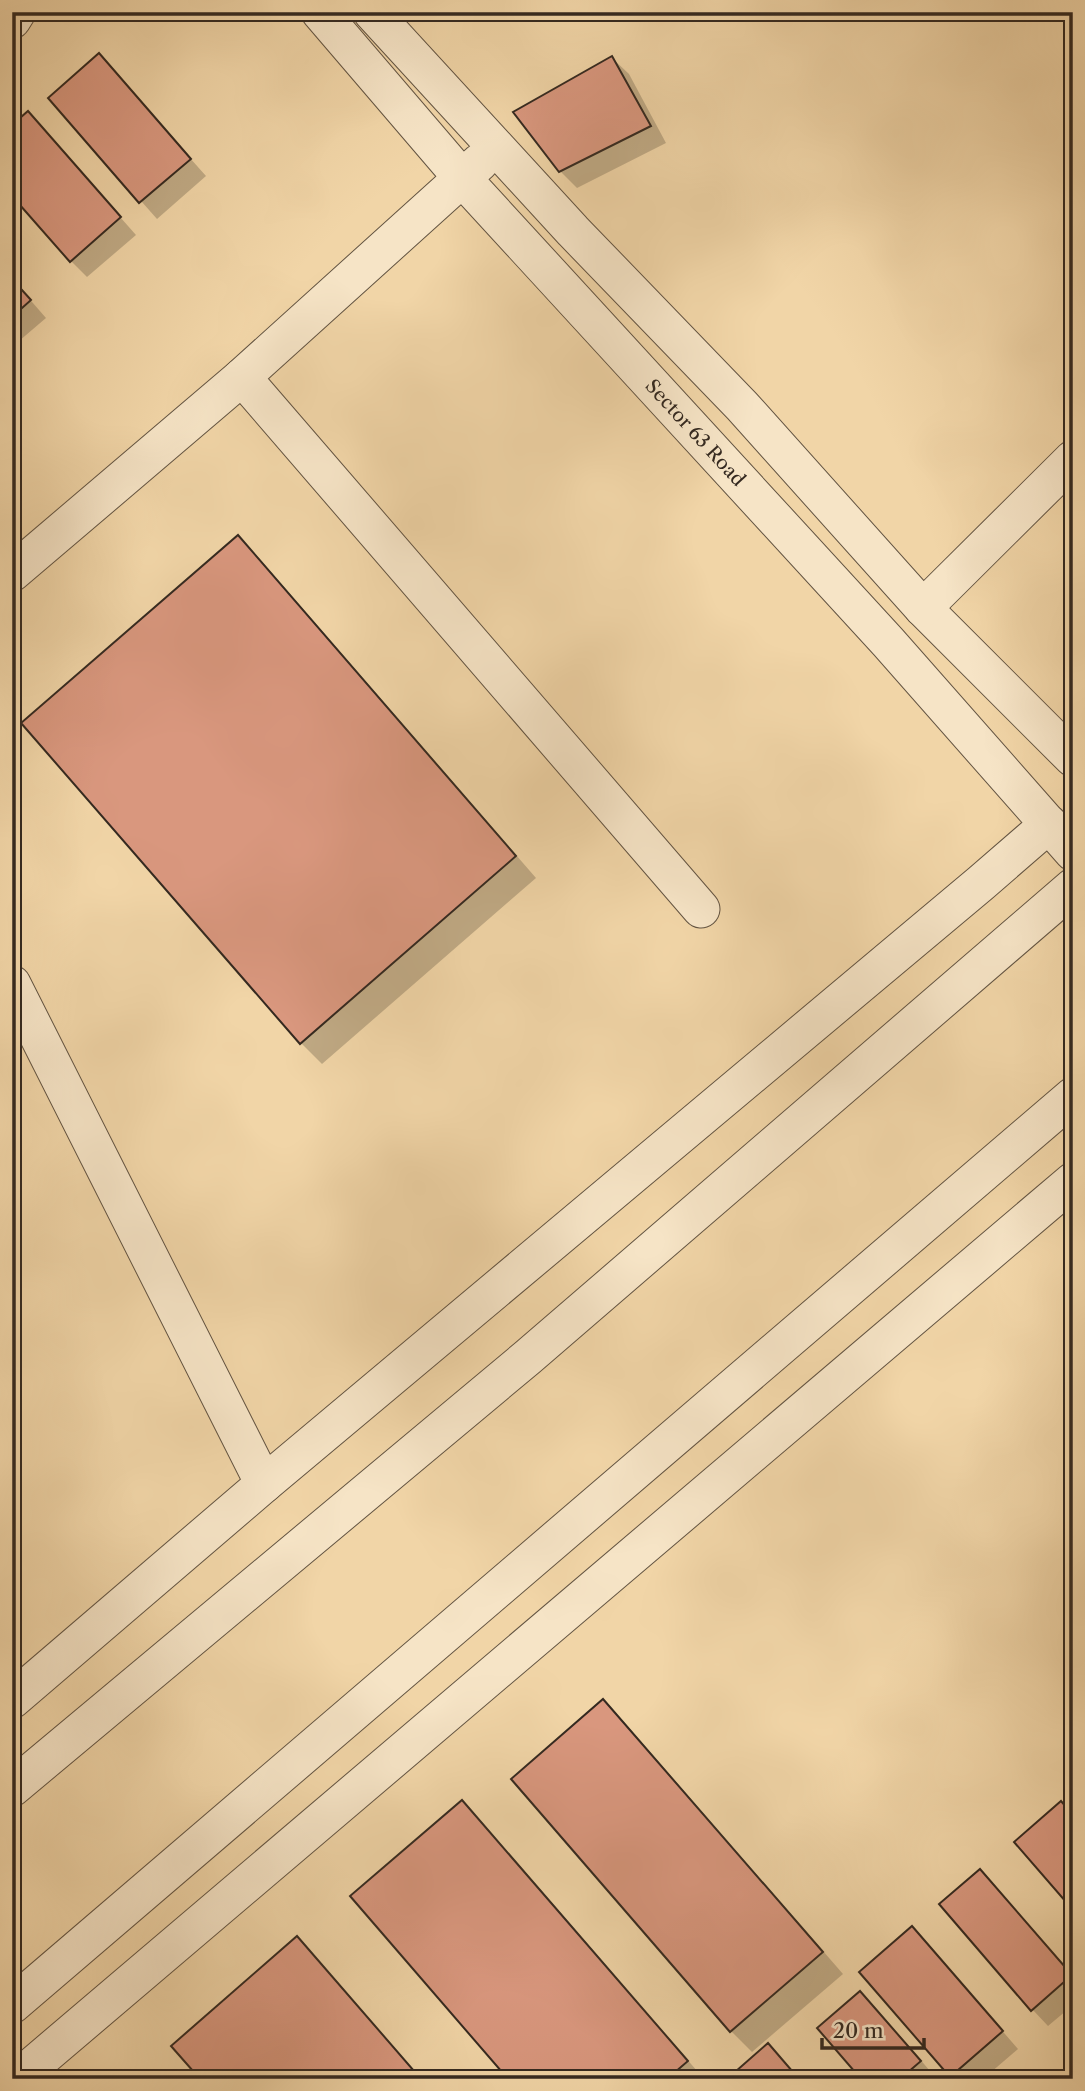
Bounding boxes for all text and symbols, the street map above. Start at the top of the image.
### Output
street label: Sector 63 Road [641,374,751,491]
scale bar [822,2007,924,2051]
text: 20 m [833,2018,884,2043]

